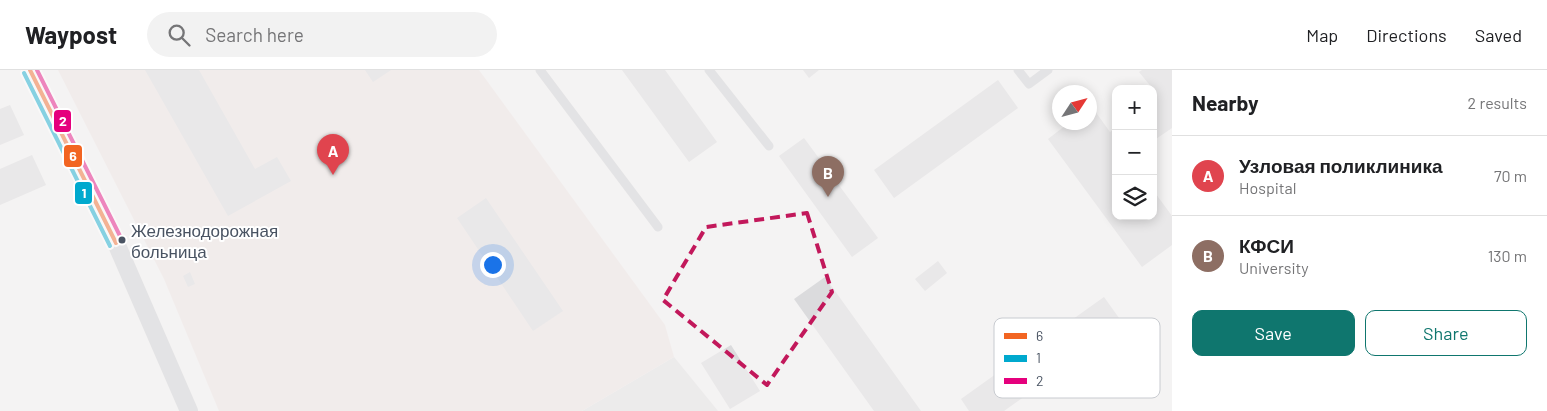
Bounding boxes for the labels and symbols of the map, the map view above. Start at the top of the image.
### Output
north arrow [1052,85,1097,130]
line badge: 2 [53,109,72,133]
text: 2 [59,112,67,129]
pin: A [317,134,349,175]
line badge: 6 [63,144,83,168]
text: 6 [69,147,77,164]
pin: B [812,156,844,197]
line badge: 1 [74,181,93,205]
text: 1 [82,184,87,201]
place label: Железнодорожная больница [131,220,278,261]
marker: Железнодорожная больница [117,235,127,245]
your location [480,252,506,278]
legend [994,318,1160,398]
text: 6 [1036,327,1043,344]
text: 1 [1036,349,1041,366]
text: 2 [1036,372,1044,389]

